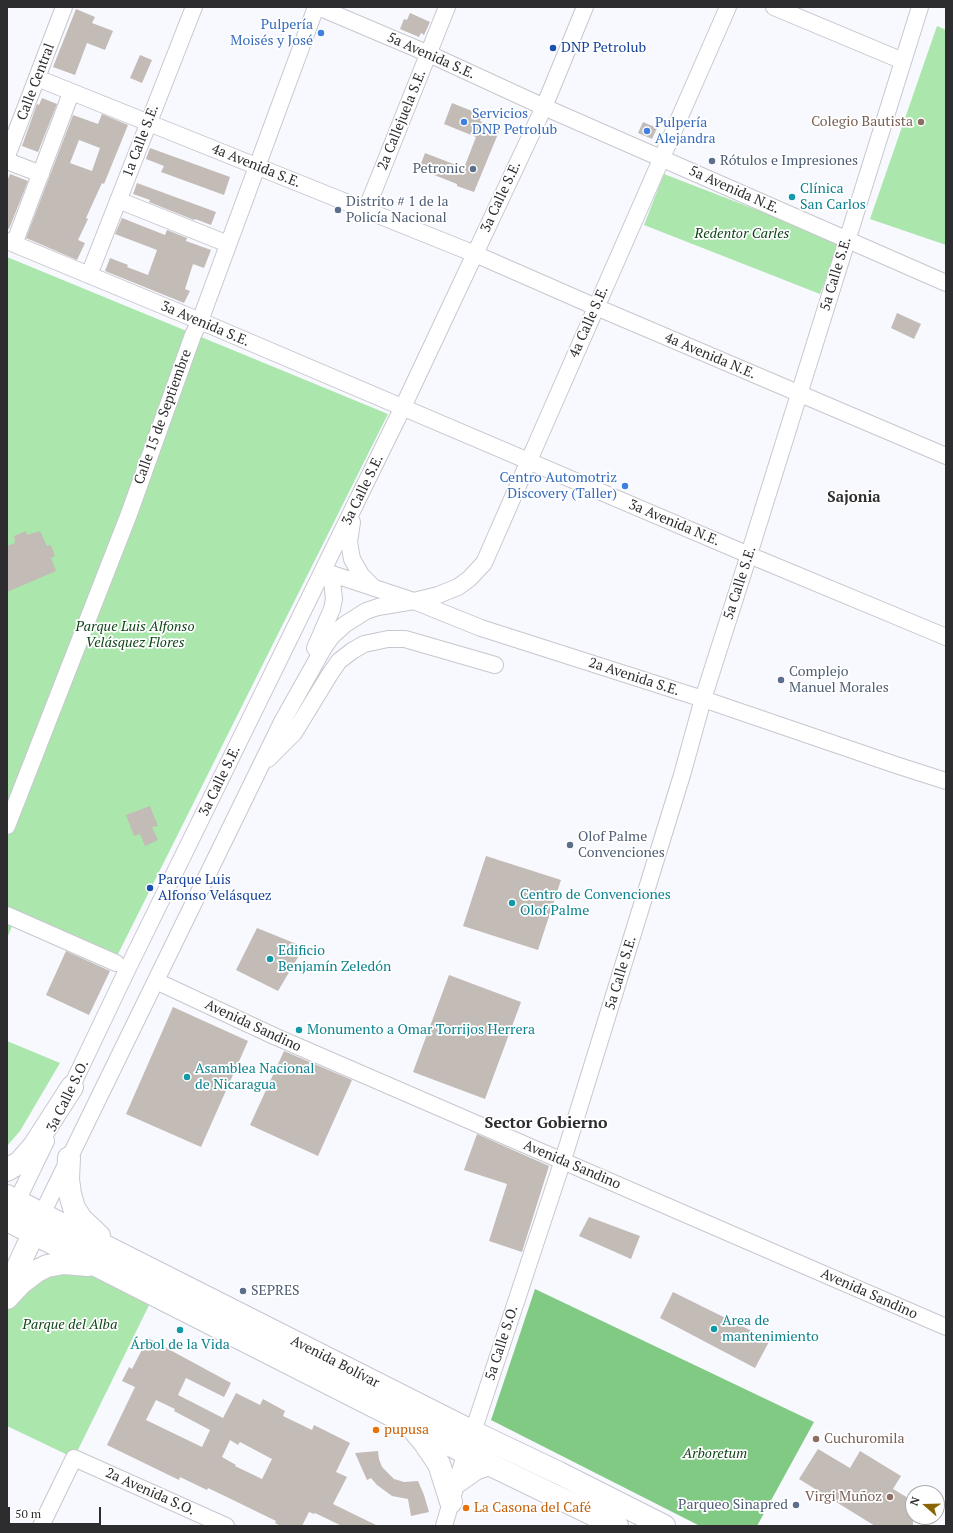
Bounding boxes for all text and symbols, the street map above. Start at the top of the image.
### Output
place label: Pulpería Moisés y José [230,17,313,50]
marker: Pulpería Moisés y José [316,28,326,38]
street label: 5a Avenida S.E. [384,29,478,83]
place label: DNP Petrolub [561,40,646,56]
street label: Calle Central [14,41,58,123]
marker: DNP Petrolub [548,43,558,53]
street label: 2a Callejuela S.E. [374,67,430,173]
street label: 1a Calle S.E. [119,102,163,180]
place label: Servicios DNP Petrolub [472,106,557,138]
place label: Colegio Bautista [811,114,913,130]
place label: Pulpería Alejandra [655,115,715,148]
marker: Servicios DNP Petrolub [459,117,469,127]
marker: Colegio Bautista [916,117,926,127]
marker: Pulpería Alejandra [642,126,652,136]
street label: 4a Avenida S.E. [209,140,303,192]
place label: Rótulos e Impresiones [720,153,858,169]
marker: Rótulos e Impresiones [707,156,717,166]
street label: 3a Calle S.E. [477,159,525,235]
place label: Petronic [413,161,465,177]
street label: 5a Avenida N.E. [686,163,782,217]
marker: Petronic [468,164,478,174]
place label: Clínica San Carlos [800,181,866,214]
marker: Clínica San Carlos [787,192,797,202]
place label: Distrito # 1 de la Policía Nacional [346,194,449,226]
marker: Distrito # 1 de la Policía Nacional [333,205,343,215]
park label: Redentor Carles [695,226,789,242]
street label: 5a Calle S.E. [817,235,855,313]
street label: 4a Calle S.E. [566,284,612,360]
street label: 3a Avenida S.E. [158,298,252,350]
street label: 4a Avenida N.E. [662,329,758,383]
street label: Calle 15 de Septiembre [131,347,195,487]
street label: 3a Calle S.E. [339,452,387,528]
place label: Centro Automotriz Discovery (Taller) [499,470,617,502]
marker: Centro Automotriz Discovery (Taller) [620,481,630,491]
district label: Sajonia [827,489,881,507]
street label: 3a Avenida N.E. [626,496,722,550]
street label: 5a Calle S.E. [720,544,760,622]
park label: Parque Luis Alfonso Velásquez Flores [75,619,195,652]
street label: 2a Avenida S.E. [586,654,682,700]
place label: Complejo Manuel Morales [789,664,889,696]
marker: Complejo Manuel Morales [776,675,786,685]
street label: 3a Calle S.E. [196,743,244,819]
place label: Olof Palme Convenciones [578,829,665,862]
marker: Olof Palme Convenciones [565,840,575,850]
place label: Parque Luis Alfonso Velásquez [158,872,272,904]
marker: Parque Luis Alfonso Velásquez [145,883,155,893]
place label: Centro de Convenciones Olof Palme [520,887,671,920]
marker: Centro de Convenciones Olof Palme [507,898,517,908]
street label: 5a Calle S.E. [602,934,640,1012]
place label: Edificio Benjamín Zeledón [278,943,391,976]
marker: Edificio Benjamín Zeledón [265,954,275,964]
street label: Avenida Sandino [202,996,304,1056]
place label: Monumento a Omar Torrijos Herrera [307,1022,535,1038]
marker: Monumento a Omar Torrijos Herrera [294,1025,304,1035]
street label: 3a Calle S.O. [43,1057,93,1135]
place label: Asamblea Nacional de Nicaragua [195,1061,315,1094]
marker: Asamblea Nacional de Nicaragua [182,1072,192,1082]
district label: Sector Gobierno [484,1113,608,1133]
street label: Avenida Sandino [521,1137,623,1193]
street label: Avenida Sandino [818,1265,920,1323]
place label: SEPRES [251,1283,300,1299]
marker: SEPRES [238,1286,248,1296]
street label: 5a Calle S.O. [482,1303,522,1383]
place label: Area de mantenimiento [722,1313,819,1346]
park label: Parque del Alba [23,1317,117,1333]
marker: Area de mantenimiento [709,1324,719,1334]
marker: Árbol de la Vida [175,1325,185,1335]
street label: Avenida Bolívar [288,1332,382,1392]
place label: Árbol de la Vida [130,1337,230,1353]
place label: pupusa [384,1422,429,1438]
marker: pupusa [371,1425,381,1435]
place label: Cuchuromila [824,1431,905,1447]
marker: Cuchuromila [811,1434,821,1444]
park label: Arboretum [683,1446,747,1462]
street label: 2a Avenida S.O. [103,1465,197,1519]
north arrow [905,1485,945,1525]
place label: Virgi Muñoz [805,1489,882,1505]
marker: Virgi Muñoz [885,1492,895,1502]
text: N [907,1495,923,1508]
place label: Parqueo Sinapred [678,1497,788,1513]
scale bar [10,1499,103,1525]
place label: La Casona del Café [474,1500,591,1516]
marker: Parqueo Sinapred [791,1500,801,1510]
marker: La Casona del Café [461,1503,471,1513]
text: 50 m [15,1506,41,1521]

